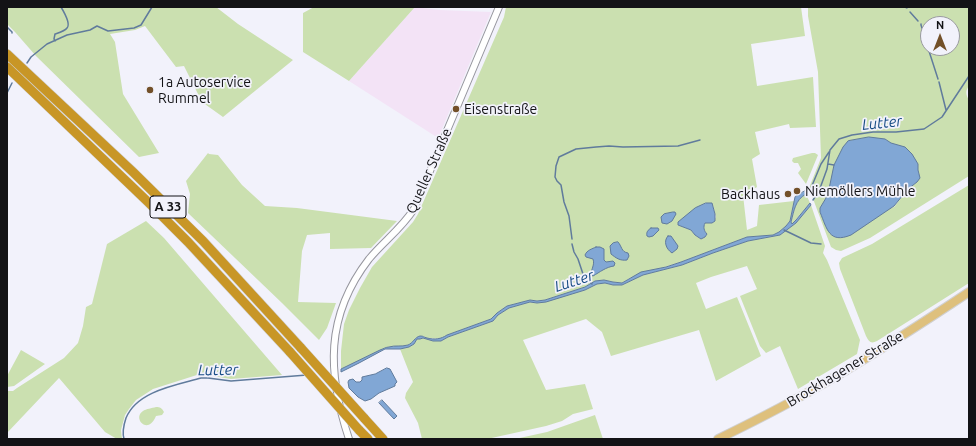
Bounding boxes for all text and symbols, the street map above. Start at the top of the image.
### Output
north arrow [920,16,960,56]
text: N [936,19,944,31]
place label: 1a Autoservice Rummel [158,74,251,106]
marker: 1a Autoservice Rummel [145,85,155,95]
place label: Eisenstraße [464,101,537,117]
marker: Eisenstraße [451,104,461,114]
water label: Lutter [861,112,903,134]
street label: Queller Straße [403,126,455,216]
place label: Niemöllers Mühle [805,183,916,199]
place label: Backhaus [721,186,780,202]
marker: Niemöllers Mühle [792,186,802,196]
marker: Backhaus [783,189,793,199]
road number: A 33 [150,196,186,218]
water label: Lutter [552,266,596,296]
street label: Brockhagener Straße [784,328,906,410]
water label: Lutter [198,361,238,379]

